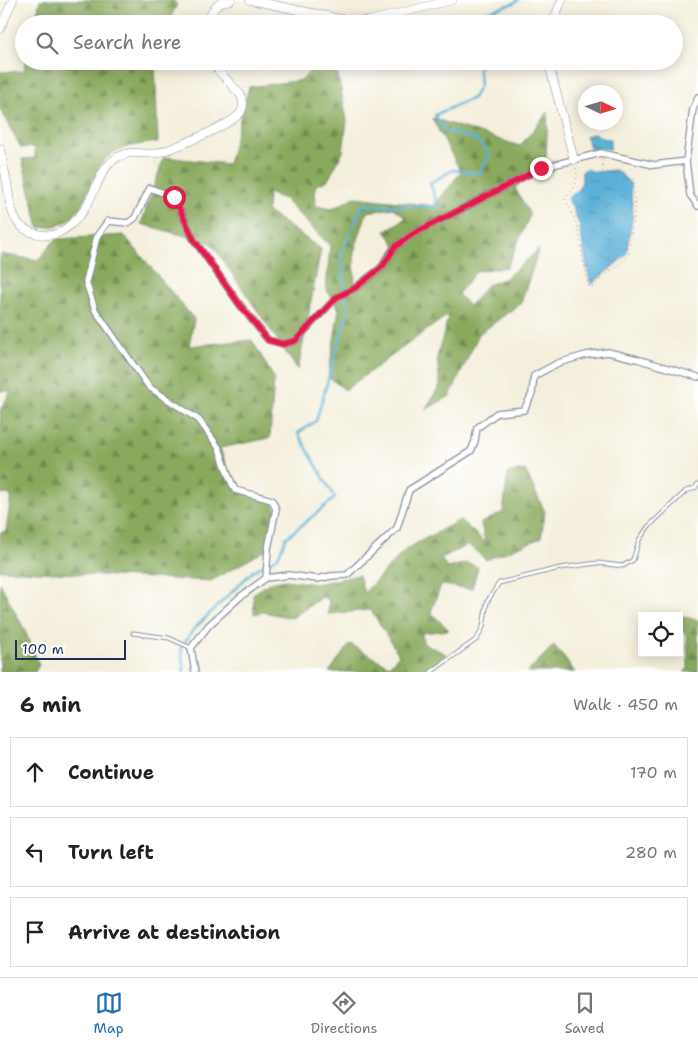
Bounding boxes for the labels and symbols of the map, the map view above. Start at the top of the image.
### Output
north arrow [578,85,623,130]
route end [530,157,553,180]
route start [163,186,186,209]
scale bar [15,637,126,660]

